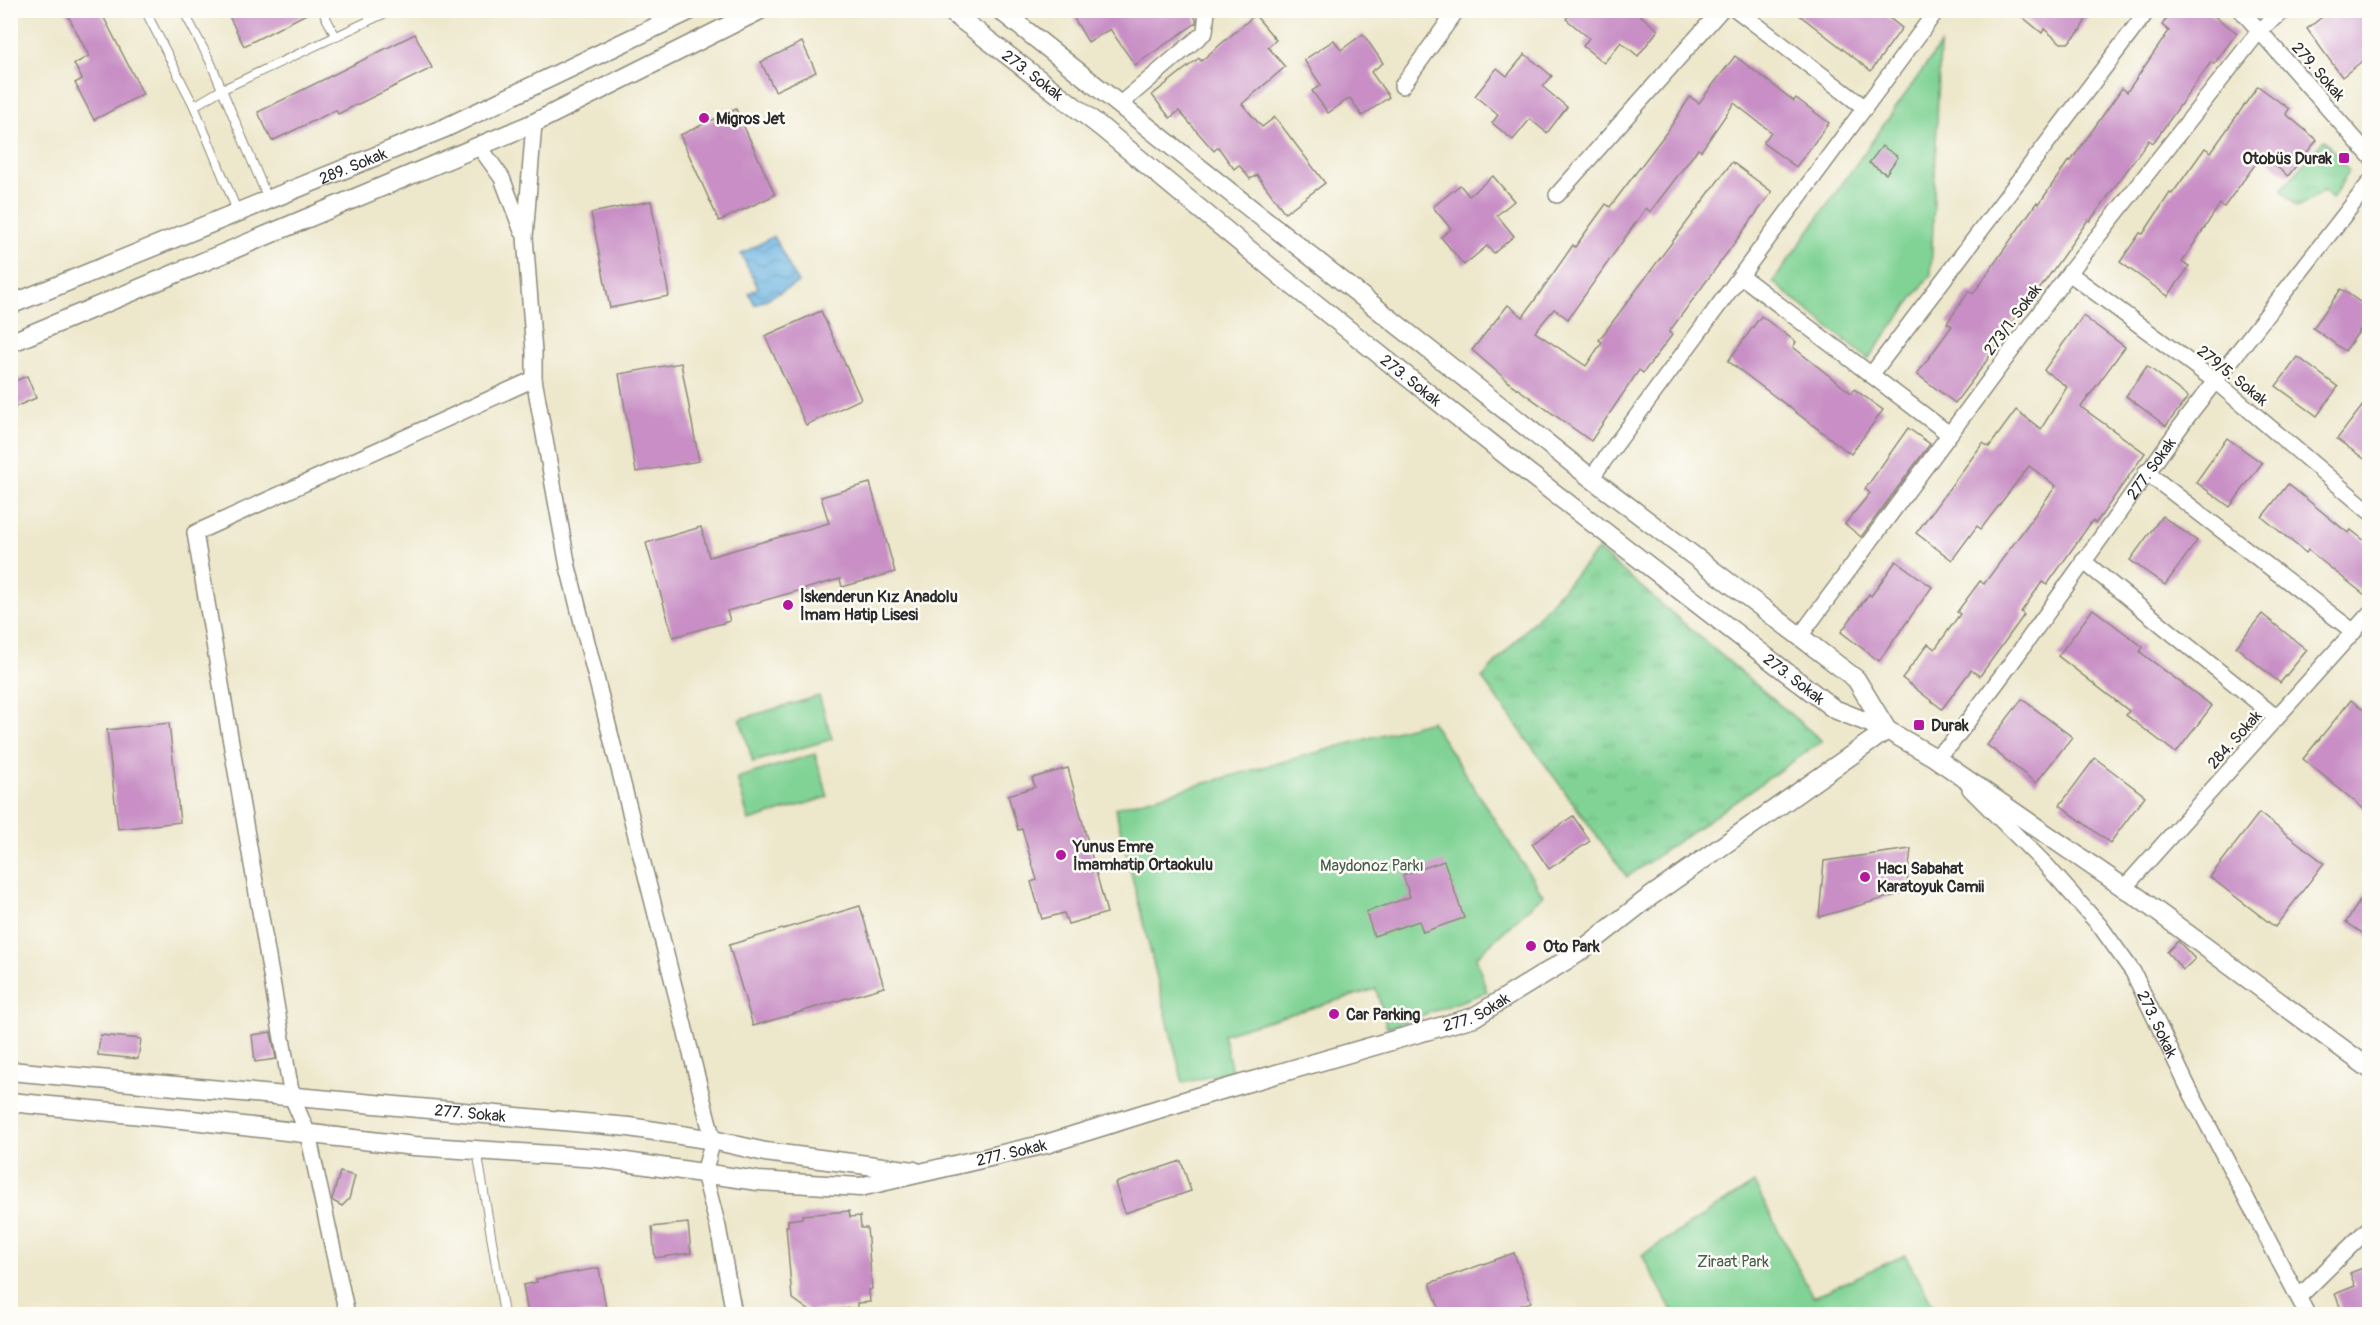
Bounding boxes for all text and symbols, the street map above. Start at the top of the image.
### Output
street label: 279. Sokak [2287,38,2349,105]
street label: 273. Sokak [998,46,1067,106]
place label: Migros Jet [716,109,786,129]
marker: Migros Jet [697,111,711,125]
street label: 289. Sokak [316,144,390,189]
place label: Otobüs Durak [2242,149,2332,169]
marker: Otobüs Durak [2337,151,2351,165]
street label: 273/1. Sokak [1980,280,2046,359]
street label: 279/5. Sokak [2193,341,2272,411]
street label: 273. Sokak [1376,350,1445,411]
street label: 277. Sokak [2123,433,2181,504]
place label: İskenderun Kız Anadolu İmam Hatip Lisesi [800,587,958,625]
marker: İskenderun Kız Anadolu İmam Hatip Lisesi [781,598,795,612]
street label: 273. Sokak [1759,649,1829,709]
street label: 284. Sokak [2203,706,2266,773]
place label: Durak [1931,716,1969,736]
marker: Durak [1912,718,1926,732]
place label: Yunus Emre İmamhatip Ortaokulu [1072,837,1213,875]
marker: Yunus Emre İmamhatip Ortaokulu [1054,848,1068,862]
park label: Maydonoz Parkı [1320,856,1424,876]
place label: Hacı Sabahat Karatoyuk Camii [1877,859,1984,897]
marker: Hacı Sabahat Karatoyuk Camii [1858,870,1872,884]
place label: Oto Park [1543,937,1600,957]
marker: Oto Park [1524,939,1538,953]
street label: 273. Sokak [2132,987,2182,1061]
street label: 277. Sokak [1441,988,1514,1036]
place label: Car Parking [1346,1005,1420,1025]
marker: Car Parking [1327,1007,1341,1021]
street label: 277. Sokak [433,1100,507,1127]
street label: 277. Sokak [974,1135,1049,1171]
park label: Ziraat Park [1697,1252,1769,1272]

